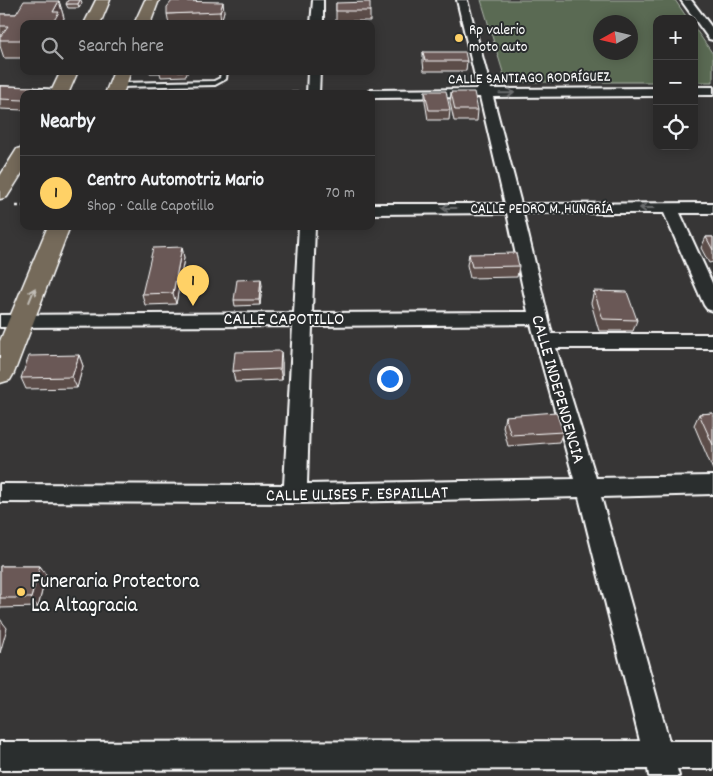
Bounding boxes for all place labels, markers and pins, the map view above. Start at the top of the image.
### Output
place label: Rp valerio moto auto [469,20,528,59]
marker: Rp valerio moto auto [453,32,465,44]
pin: 1 [177,265,209,306]
place label: Funeraria Protectora La Altagracia [31,568,200,622]
marker: Funeraria Protectora La Altagracia [15,586,27,598]

